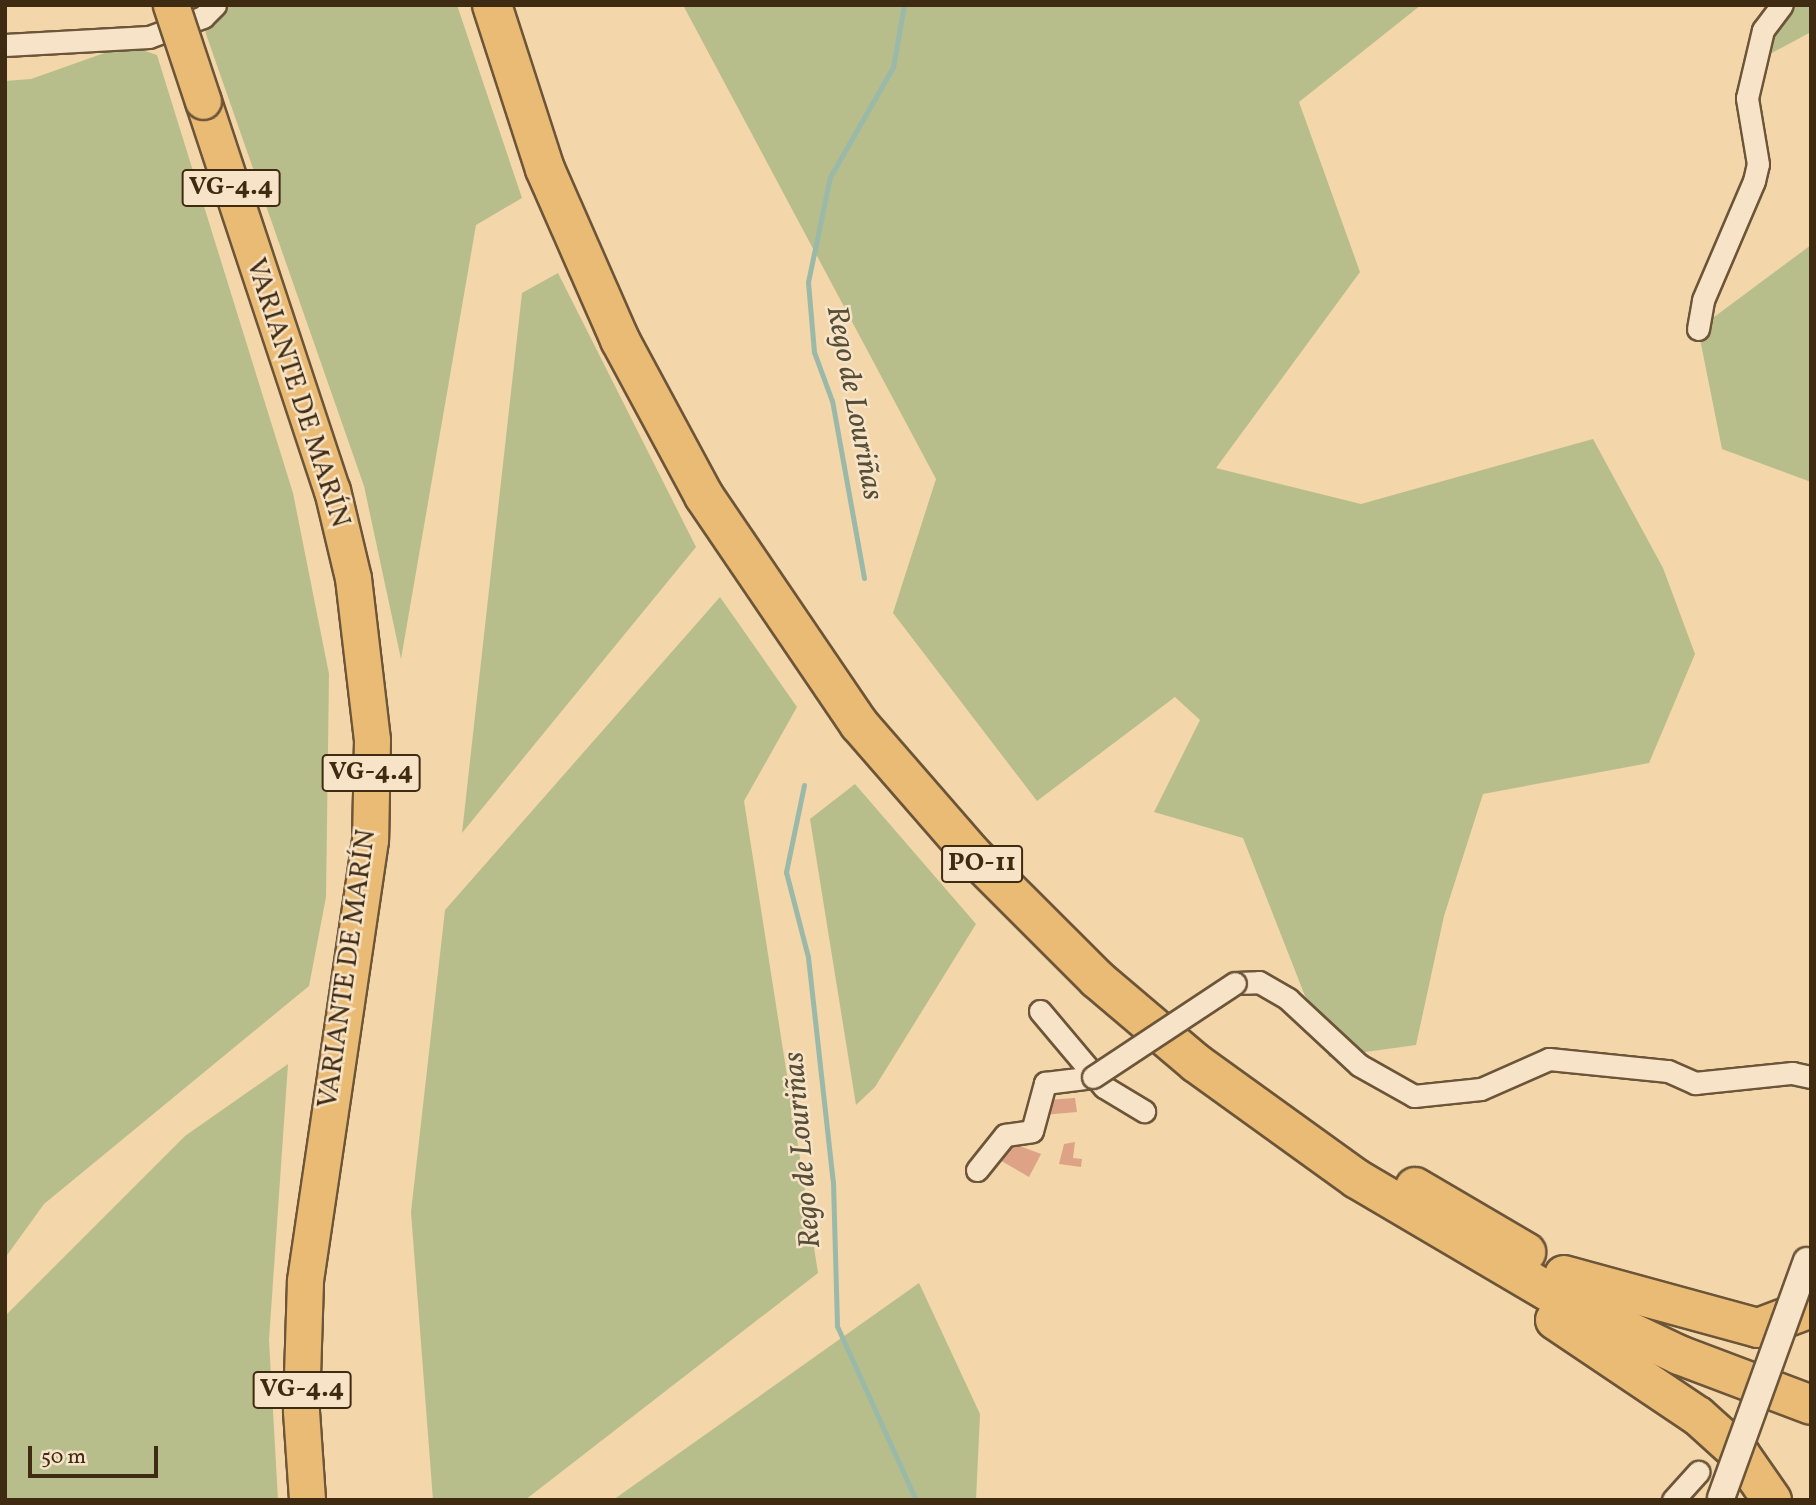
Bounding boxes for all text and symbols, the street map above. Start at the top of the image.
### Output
road number: VG-4.4 [180,166,282,210]
street label: VARIANTE DE MARÍN [238,254,356,532]
water label: Rego de Louriñas [817,303,891,503]
road number: VG-4.4 [320,750,422,796]
street label: VARIANTE DE MARÍN [312,827,384,1111]
road number: PO-11 [940,842,1024,886]
water label: Rego de Louriñas [776,1050,830,1250]
road number: VG-4.4 [251,1368,353,1413]
scale bar [32,1432,161,1476]
text: 50 m [41,1443,86,1472]

